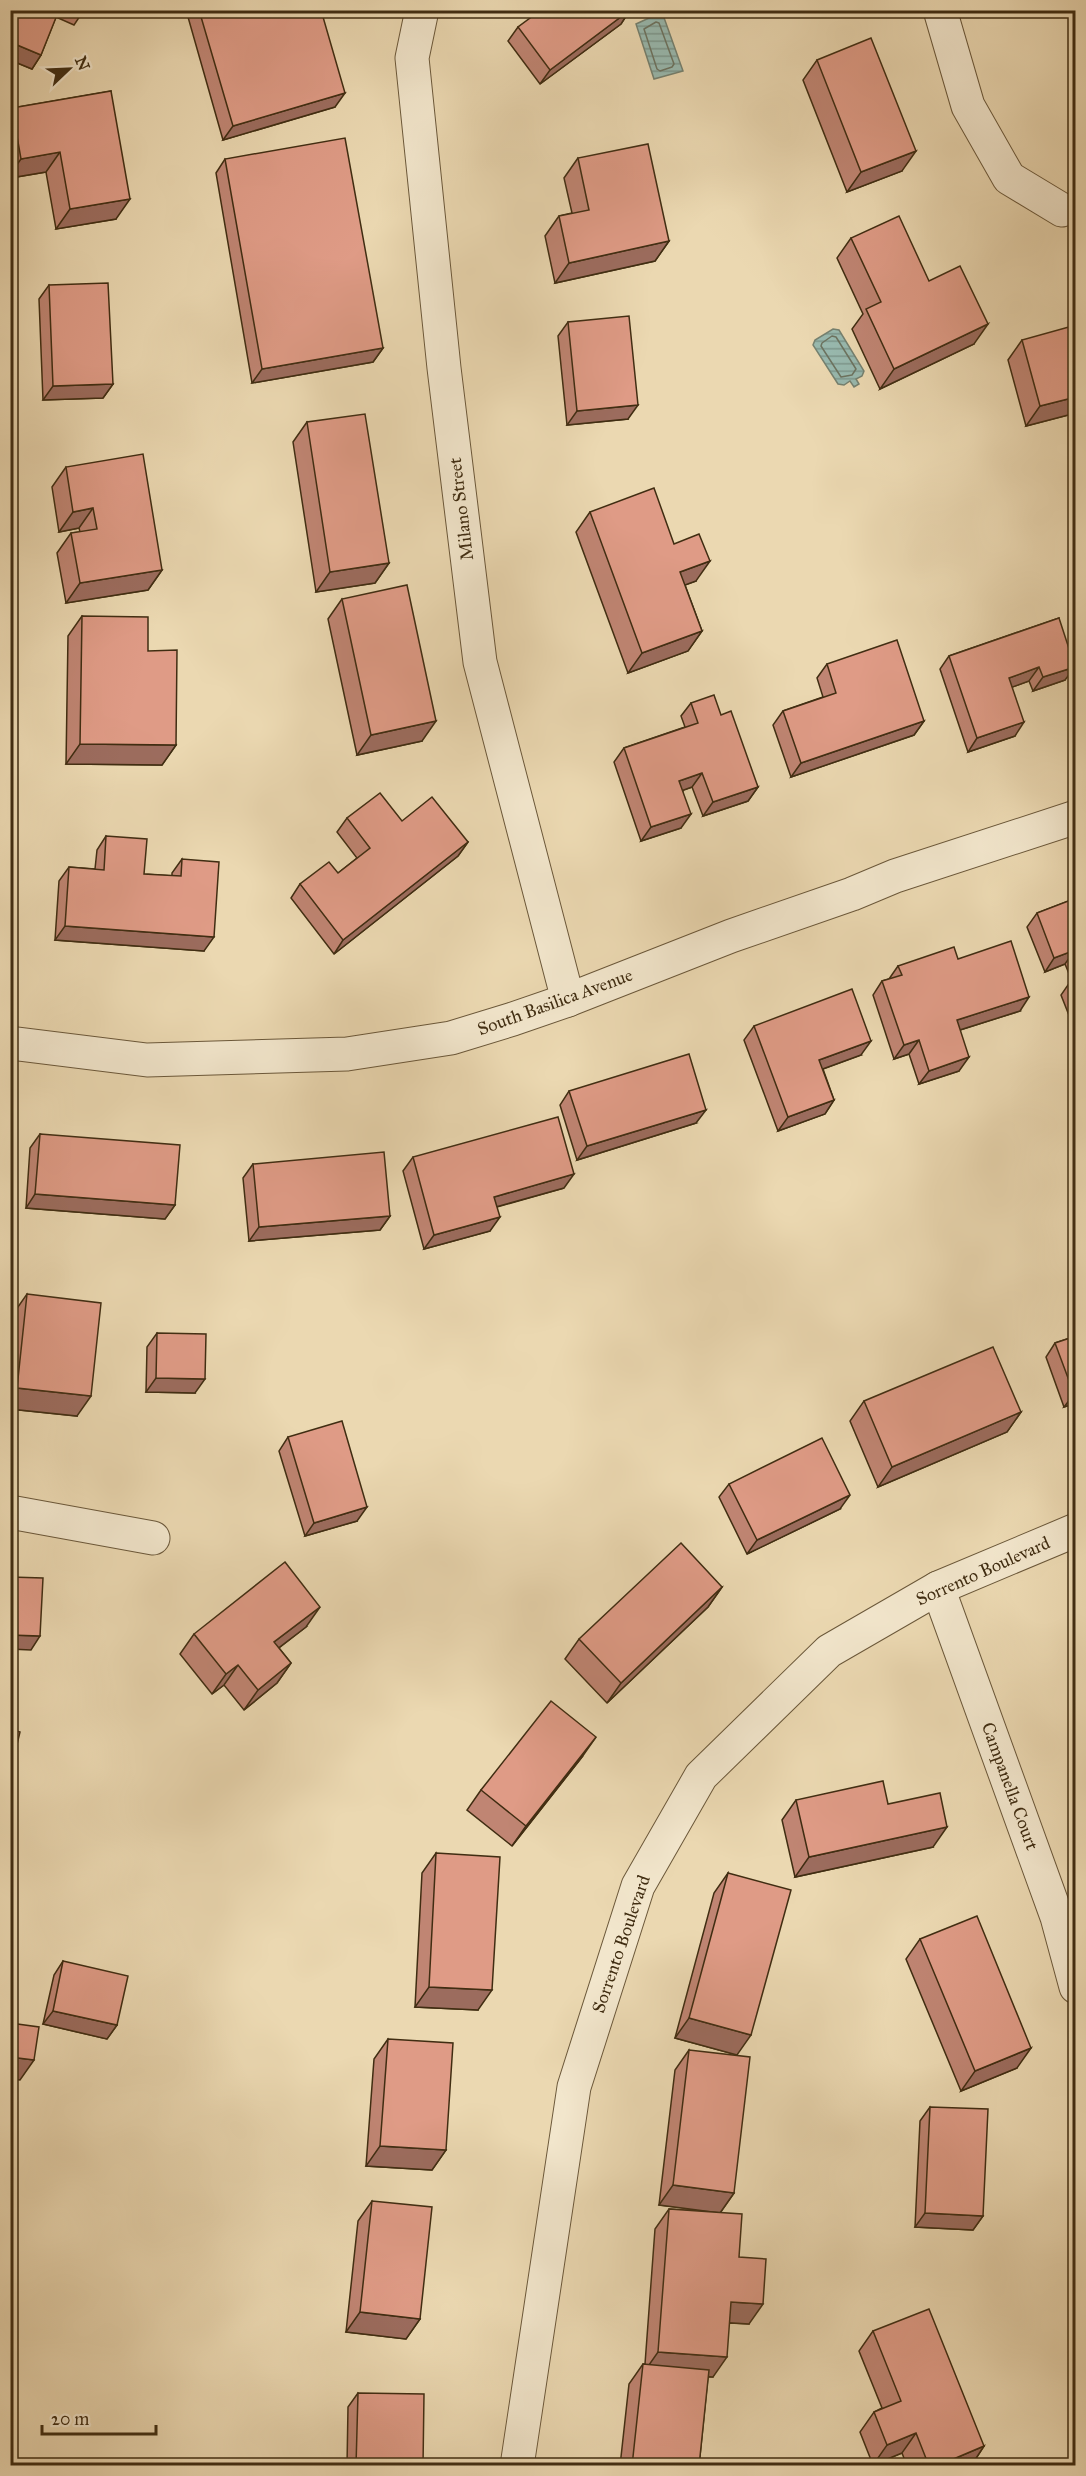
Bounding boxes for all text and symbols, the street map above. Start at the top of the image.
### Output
north arrow [39,39,99,99]
text: N [71,53,94,74]
street label: Milano Street [444,456,478,562]
street label: South Basilica Avenue [475,964,635,1040]
street label: Sorrento Boulevard [913,1532,1053,1610]
street label: Campanella Court [977,1719,1044,1853]
street label: Sorrento Boulevard [587,1872,655,2016]
scale bar [42,2398,156,2436]
text: 20 m [51,2408,89,2430]

